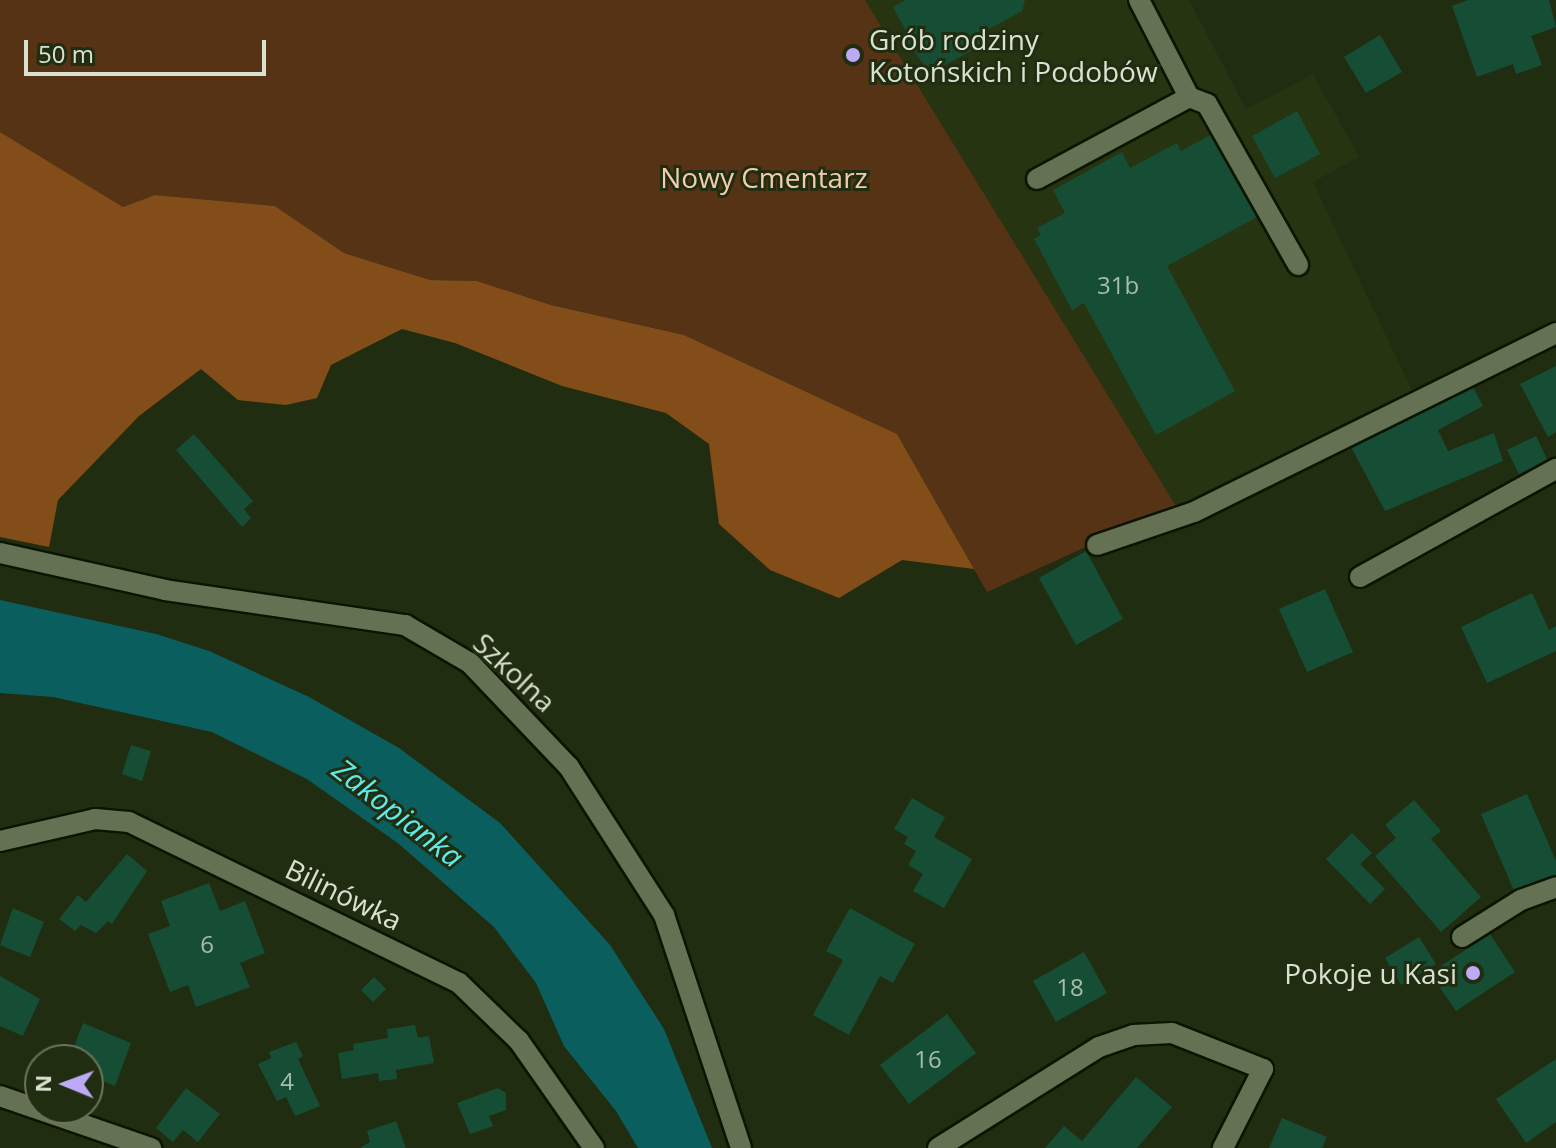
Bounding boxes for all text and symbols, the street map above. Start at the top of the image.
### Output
place label: Grób rodziny Kotońskich i Podobów [869,22,1158,88]
scale bar [28,24,270,74]
text: 50 m [38,37,94,70]
marker: Grób rodziny Kotońskich i Podobów [844,46,862,64]
park label: Nowy Cmentarz [660,160,868,194]
house number: 31b [1097,271,1139,299]
street label: Szkolna [467,626,563,718]
water label: Zakopianka [326,751,470,875]
street label: Bilinówka [280,851,408,937]
house number: 6 [200,930,214,958]
place label: Pokoje u Kasi [1284,956,1457,990]
marker: Pokoje u Kasi [1464,964,1482,982]
house number: 18 [1056,973,1084,1001]
north arrow [24,1044,104,1124]
house number: 16 [914,1045,942,1073]
house number: 4 [280,1067,294,1095]
text: N [27,1074,57,1093]

